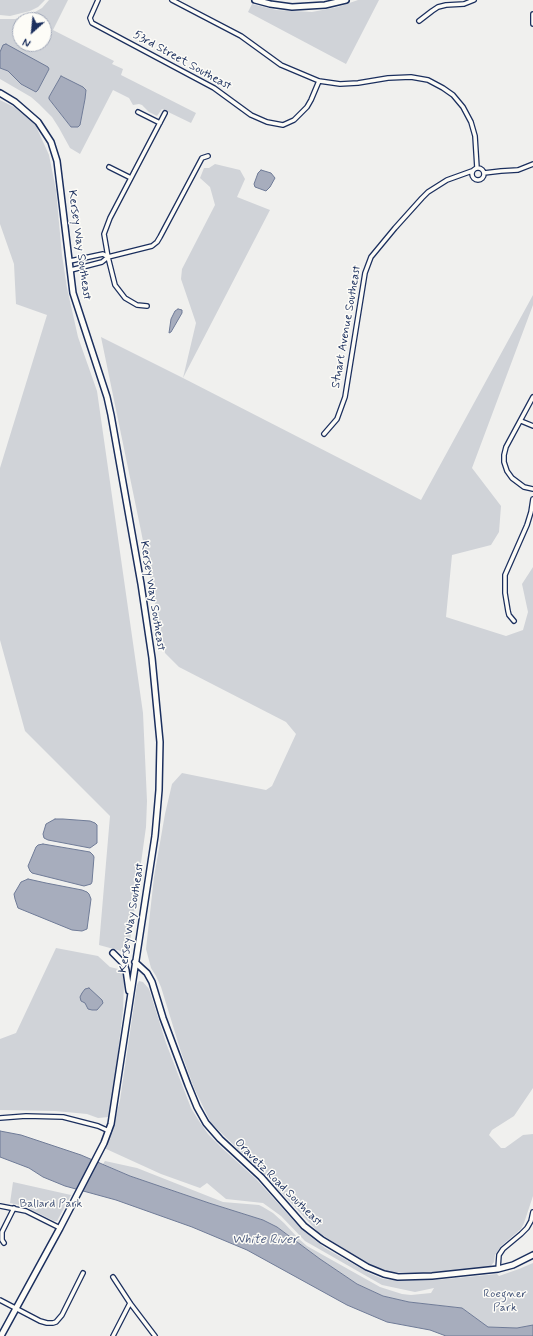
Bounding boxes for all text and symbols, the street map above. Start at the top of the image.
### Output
north arrow [12,12,52,52]
street label: 53rd Street Southeast [130,28,234,94]
text: N [21,34,33,50]
street label: Kersey Way Southeast [64,189,94,301]
street label: Stuart Avenue Southeast [329,264,365,390]
street label: Kersey Way Southeast [136,540,168,652]
street label: Kersey Way Southeast [116,862,148,974]
street label: Oravetz Road Southeast [231,1136,325,1230]
park label: Ballard Park [20,1197,82,1211]
water label: White River [232,1232,298,1248]
park label: Roegner Park [483,1287,527,1315]

